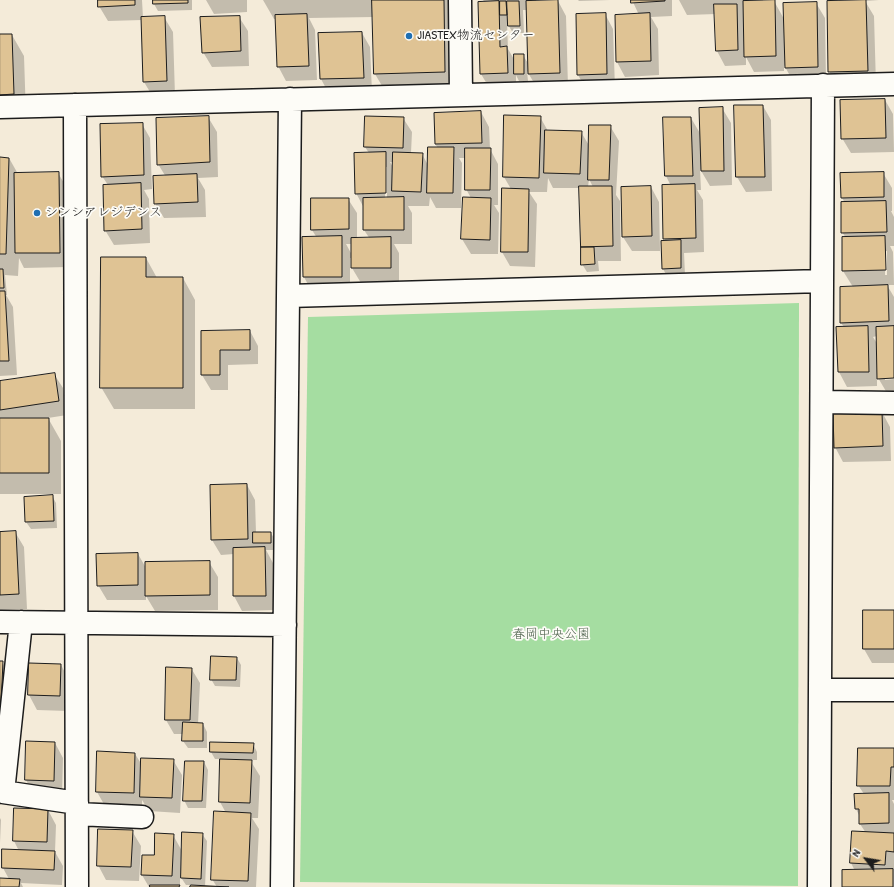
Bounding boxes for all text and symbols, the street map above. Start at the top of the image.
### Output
place label: JIASTEX物流センター [417,28,535,44]
marker: JIASTEX物流センター [404,31,414,41]
place label: シンシアレジデンス [45,205,162,221]
marker: シンシアレジデンス [32,208,42,218]
park label: 春岡中央公園 [512,627,590,643]
north arrow [846,839,886,879]
text: N [848,847,863,859]

